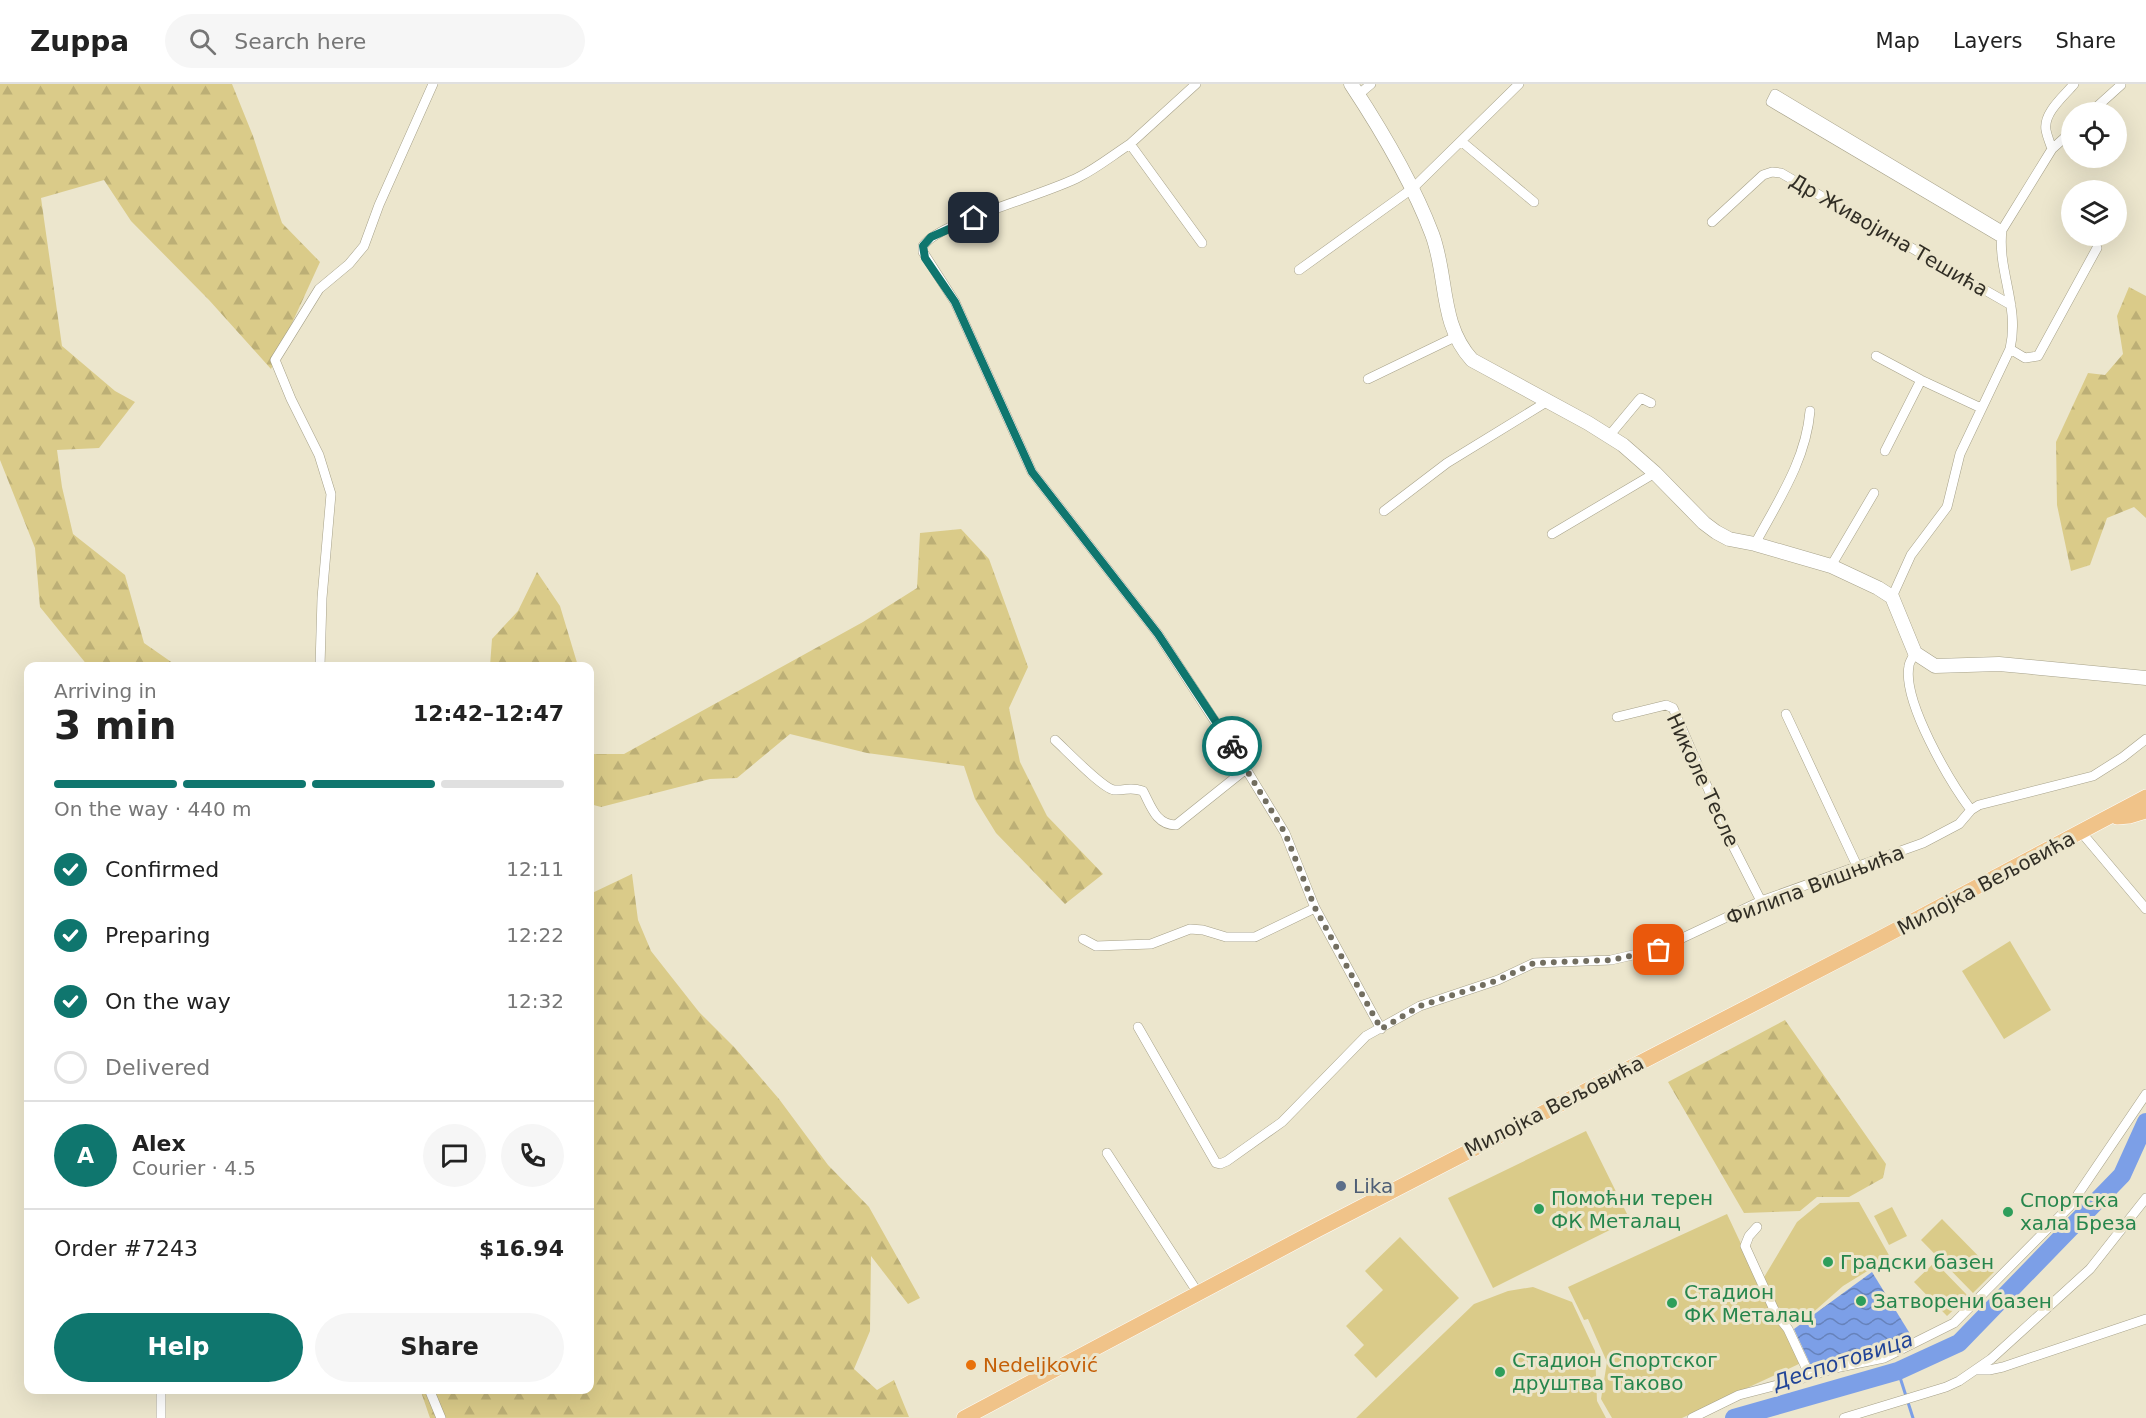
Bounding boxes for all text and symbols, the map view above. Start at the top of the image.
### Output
search box [165,14,585,68]
text: Zuppa [30,25,129,58]
icon: search [186,25,219,58]
text: Search here [234,29,366,54]
text: Map [1876,29,1920,53]
text: Layers [1953,29,2022,53]
text: Share [2055,29,2116,53]
map controls [2061,102,2127,246]
button: locate [2061,102,2127,168]
street label: Др Живојина Тешића [1786,168,1992,302]
button: layers [2061,180,2127,246]
pin [948,192,999,243]
icon: home [957,201,990,234]
text: Arriving in [54,679,157,703]
text: 12:42–12:47 [413,701,564,726]
text: 3 min [54,703,176,748]
street label: Николе Тесле [1662,709,1744,851]
courier [1202,716,1262,776]
icon: bike [1216,730,1249,763]
text: On the way · 440 m [54,797,252,821]
street label: Милојка Вељовића [1893,826,2079,940]
street label: Филипа Вишњића [1722,840,1908,930]
icon: check [54,853,87,886]
text: Confirmed [105,857,219,882]
text: 12:11 [506,857,564,881]
icon: check [54,919,87,952]
text: Preparing [105,923,211,948]
text: 12:22 [506,923,564,947]
pin [1633,924,1684,975]
icon: bag [1642,933,1675,966]
icon: check [54,985,87,1018]
text: On the way [105,989,231,1014]
text: 12:32 [506,989,564,1013]
street label: Милојка Вељовића [1460,1050,1648,1162]
text: Delivered [105,1055,210,1080]
button: chat [423,1124,486,1187]
button: phone [501,1124,564,1187]
text: Alex [132,1131,186,1156]
text: A [77,1143,94,1168]
text: Courier · 4.5 [132,1156,256,1180]
place label: Lika [1353,1174,1393,1198]
marker: Lika [1334,1179,1348,1193]
place label: Помоћни терен ФК Металац [1551,1186,1713,1233]
place label: Спортска хала Бреза [2020,1188,2137,1235]
marker: Помоћни терен ФК Металац [1532,1202,1546,1216]
marker: Спортска хала Бреза [2001,1205,2015,1219]
text: Order #7243 [54,1236,198,1261]
text: $16.94 [479,1236,564,1261]
place label: Градски базен [1840,1250,1994,1274]
marker: Градски базен [1821,1255,1835,1269]
place label: Стадион ФК Металац [1684,1280,1814,1327]
place label: Затворени базен [1873,1289,2052,1313]
marker: Затворени базен [1854,1294,1868,1308]
marker: Стадион ФК Металац [1665,1296,1679,1310]
button: Help [54,1313,303,1382]
button: Share [315,1313,564,1382]
water label: Деспотовица [1769,1327,1916,1395]
place label: Стадион Спортског друштва Таково [1512,1348,1718,1395]
place label: Nedeljković [983,1353,1098,1377]
marker: Nedeljković [964,1358,978,1372]
marker: Стадион Спортског друштва Таково [1493,1365,1507,1379]

